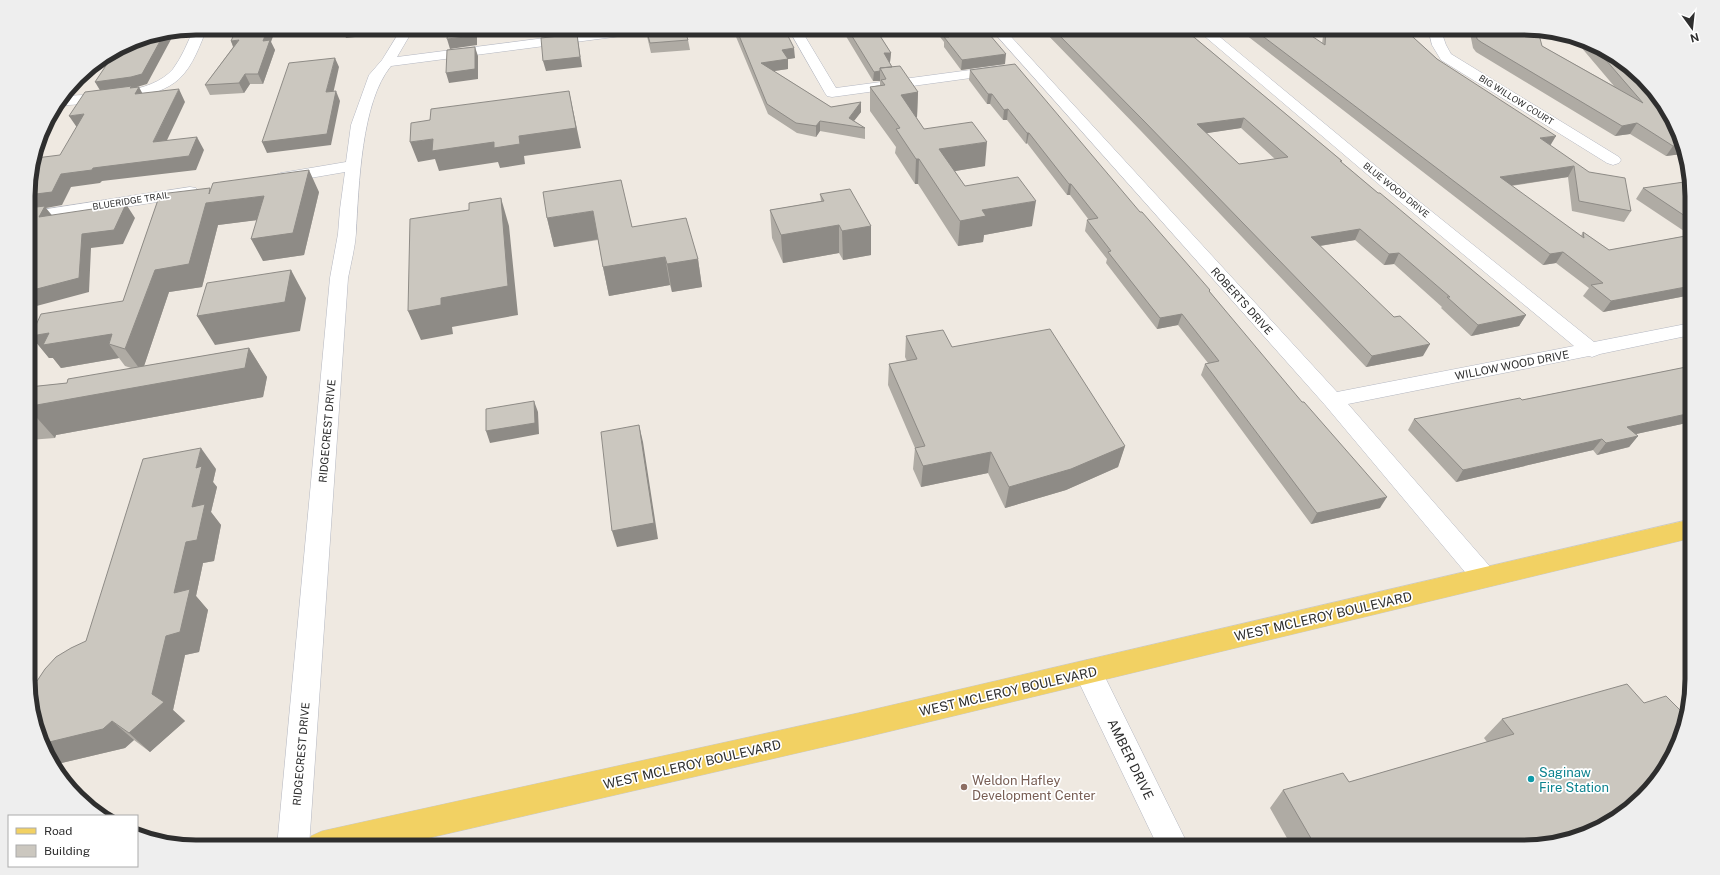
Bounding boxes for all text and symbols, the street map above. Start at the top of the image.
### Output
north arrow [1672,8,1712,48]
text: N [1689,31,1700,45]
street label: BIG WILLOW COURT [1477,72,1556,127]
street label: BLUE WOOD DRIVE [1361,160,1432,220]
street label: BLUERIDGE TRAIL [92,189,170,212]
street label: ROBERTS DRIVE [1209,265,1275,337]
street label: WILLOW WOOD DRIVE [1454,348,1570,382]
street label: RIDGECREST DRIVE [317,379,338,483]
street label: WEST MCLEROY BOULEVARD [1233,589,1413,644]
street label: WEST MCLEROY BOULEVARD [918,664,1098,719]
street label: RIDGECREST DRIVE [291,702,312,806]
street label: AMBER DRIVE [1105,716,1157,802]
street label: WEST MCLEROY BOULEVARD [602,737,782,792]
place label: Saginaw Fire Station [1539,765,1609,795]
place label: Weldon Hafley Development Center [972,773,1096,803]
marker: Saginaw Fire Station [1526,774,1536,784]
marker: Weldon Hafley Development Center [959,782,969,792]
legend [8,815,138,867]
text: Road [44,824,72,838]
text: Building [44,844,90,858]

